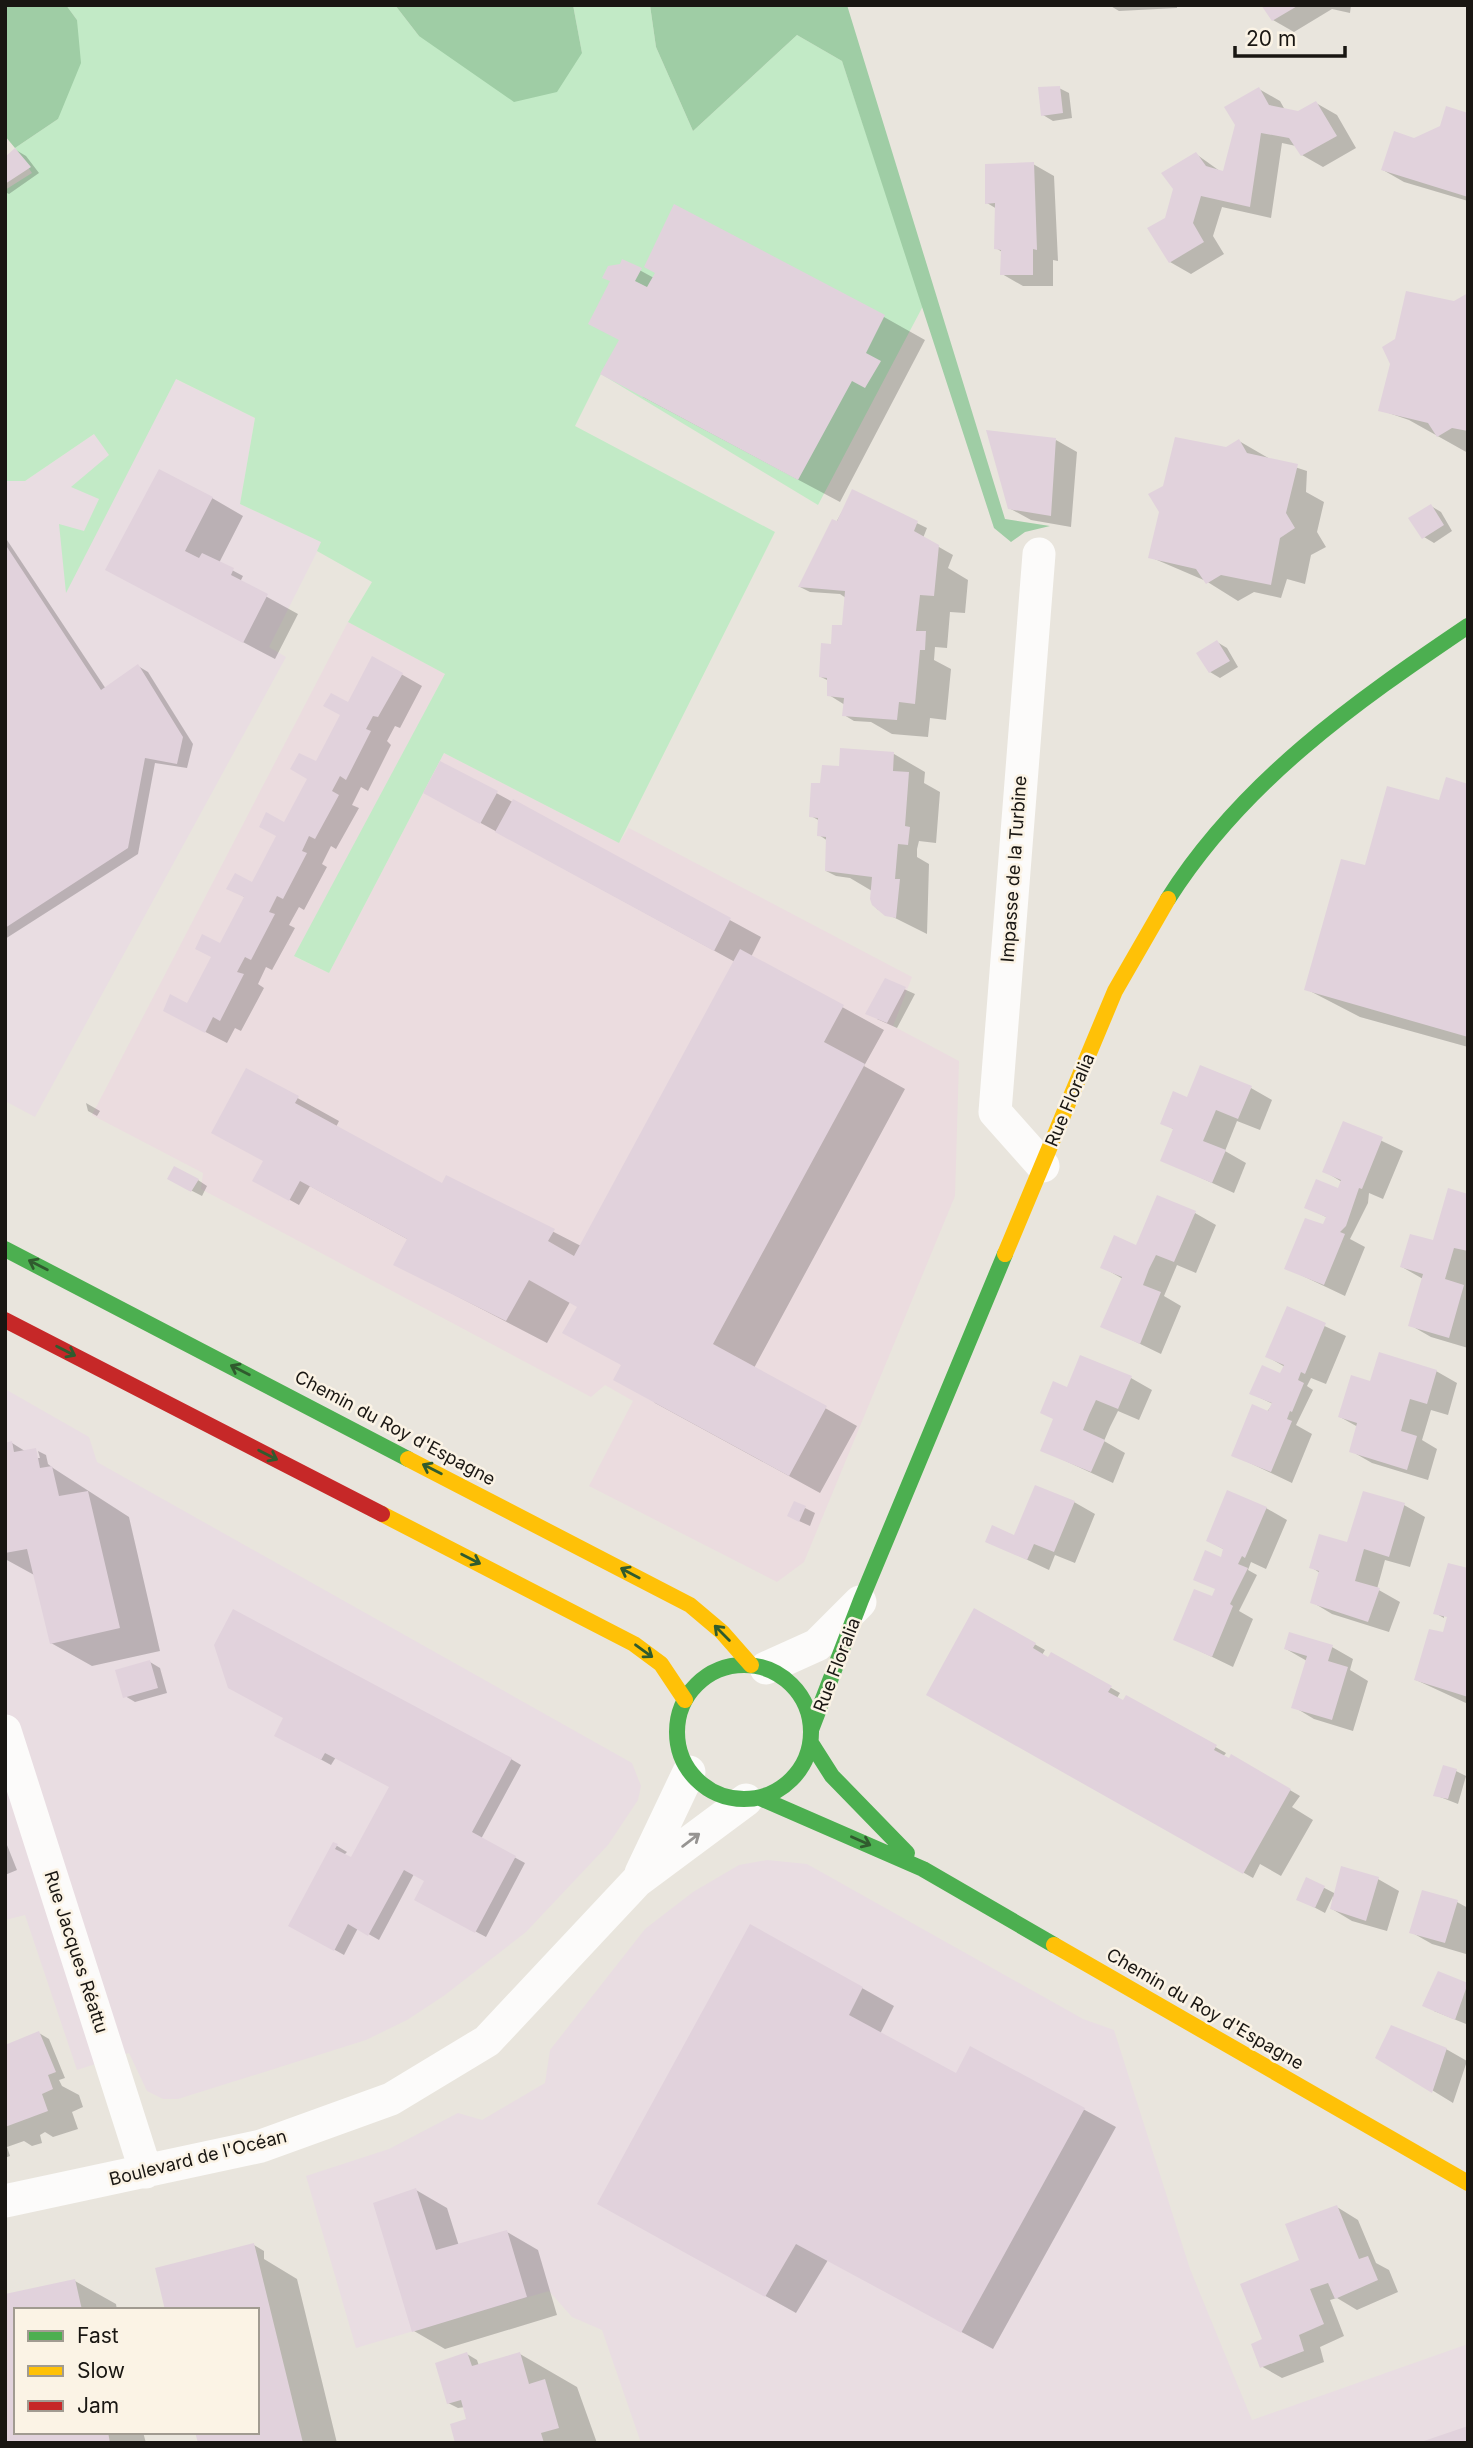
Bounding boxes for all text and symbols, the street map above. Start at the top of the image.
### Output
scale bar [1235,14,1345,58]
text: 20 m [1246,26,1296,51]
street label: Impasse de la Turbine [997,775,1031,963]
street label: Rue Floralia [1040,1050,1099,1150]
one-way arrow [28,1258,49,1272]
one-way arrow [55,1345,76,1359]
one-way arrow [230,1362,251,1376]
street label: Chemin du Roy d'Espagne [291,1366,499,1489]
one-way arrow [257,1449,278,1463]
one-way arrow [423,1462,443,1476]
one-way arrow [460,1552,481,1566]
one-way arrow [620,1566,641,1579]
street label: Rue Floralia [809,1615,864,1715]
one-way arrow [713,1625,730,1642]
one-way arrow [634,1644,653,1659]
one-way arrow [681,1833,700,1848]
one-way arrow [850,1835,871,1848]
street label: Rue Jacques Réattu [40,1868,113,2036]
street label: Chemin du Roy d'Espagne [1103,1943,1307,2074]
street label: Boulevard de l'Océan [107,2125,289,2190]
legend [14,2308,259,2434]
text: Fast [77,2323,119,2348]
text: Slow [77,2358,125,2383]
text: Jam [77,2393,119,2418]

